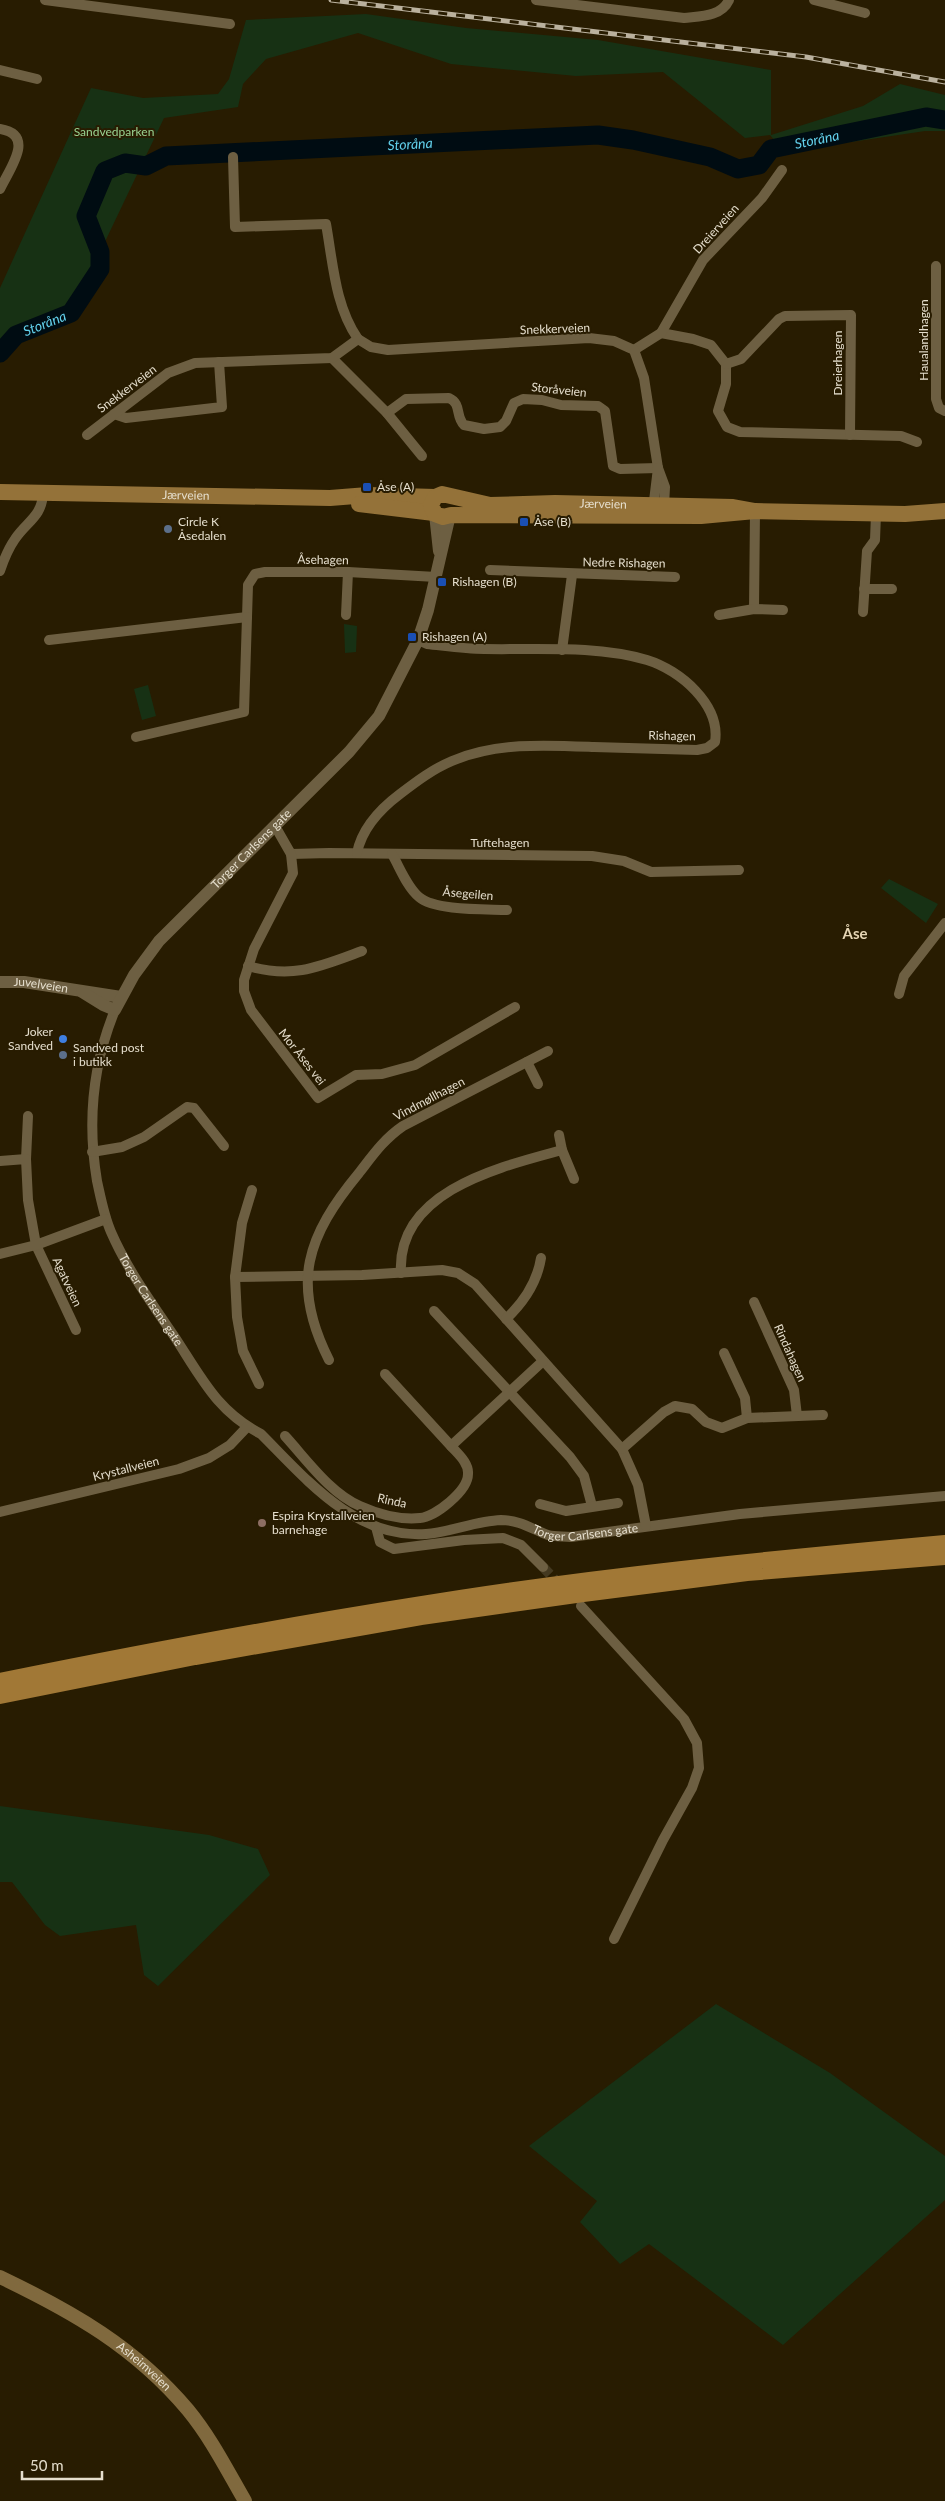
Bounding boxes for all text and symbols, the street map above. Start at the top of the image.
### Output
park label: Sandvedparken [74,124,154,139]
water label: Storåna [793,126,841,152]
water label: Storåna [387,134,433,153]
street label: Dreierveien [690,201,742,256]
street label: Haualandhagen [916,299,931,381]
water label: Storåna [20,307,69,339]
street label: Snekkerveien [520,320,590,337]
street label: Dreierhagen [830,331,845,395]
street label: Snekkerveien [94,361,159,416]
street label: Storåveien [531,379,588,400]
place label: Åse (A) [377,479,414,494]
marker: Åse (A) [361,481,373,493]
street label: Jærveien [162,487,210,503]
street label: Jærveien [580,496,627,512]
place label: Circle K Åsedalen [178,514,226,543]
place label: Åse (B) [534,514,571,529]
marker: Åse (B) [518,516,530,528]
marker: Circle K Åsedalen [162,523,174,535]
street label: Åsehagen [297,552,349,567]
street label: Nedre Rishagen [582,554,666,571]
place label: Rishagen (B) [452,574,517,589]
marker: Rishagen (B) [436,576,448,588]
place label: Rishagen (A) [422,629,487,644]
marker: Rishagen (A) [406,631,418,643]
street label: Rishagen [648,728,696,743]
street label: Torger Carlsens gate [208,806,294,892]
street label: Tuftehagen [471,835,529,850]
street label: Åsegeilen [442,884,494,903]
district label: Åse [841,924,868,942]
street label: Juvelveien [13,974,69,996]
place label: Joker Sandved [8,1024,54,1053]
street label: Mor Åses vei [276,1026,329,1088]
marker: Joker Sandved [57,1033,69,1045]
place label: Sandved post i butikk [73,1040,145,1069]
marker: Sandved post i butikk [57,1049,69,1061]
street label: Vindmøllhagen [391,1073,467,1124]
street label: Torger Carlsens gate [116,1251,187,1349]
street label: Agatveien [49,1255,85,1309]
street label: Rindahagen [771,1322,810,1384]
street label: Krystallveien [91,1453,161,1484]
street label: Rinda [376,1490,408,1511]
place label: Espira Krystallveien barnehage [272,1508,375,1537]
marker: Espira Krystallveien barnehage [256,1517,268,1529]
street label: Torger Carlsens gate [530,1520,639,1544]
street label: Asheimveien [114,2338,175,2394]
scale bar [22,2448,102,2480]
text: 50 m [30,2456,64,2474]

